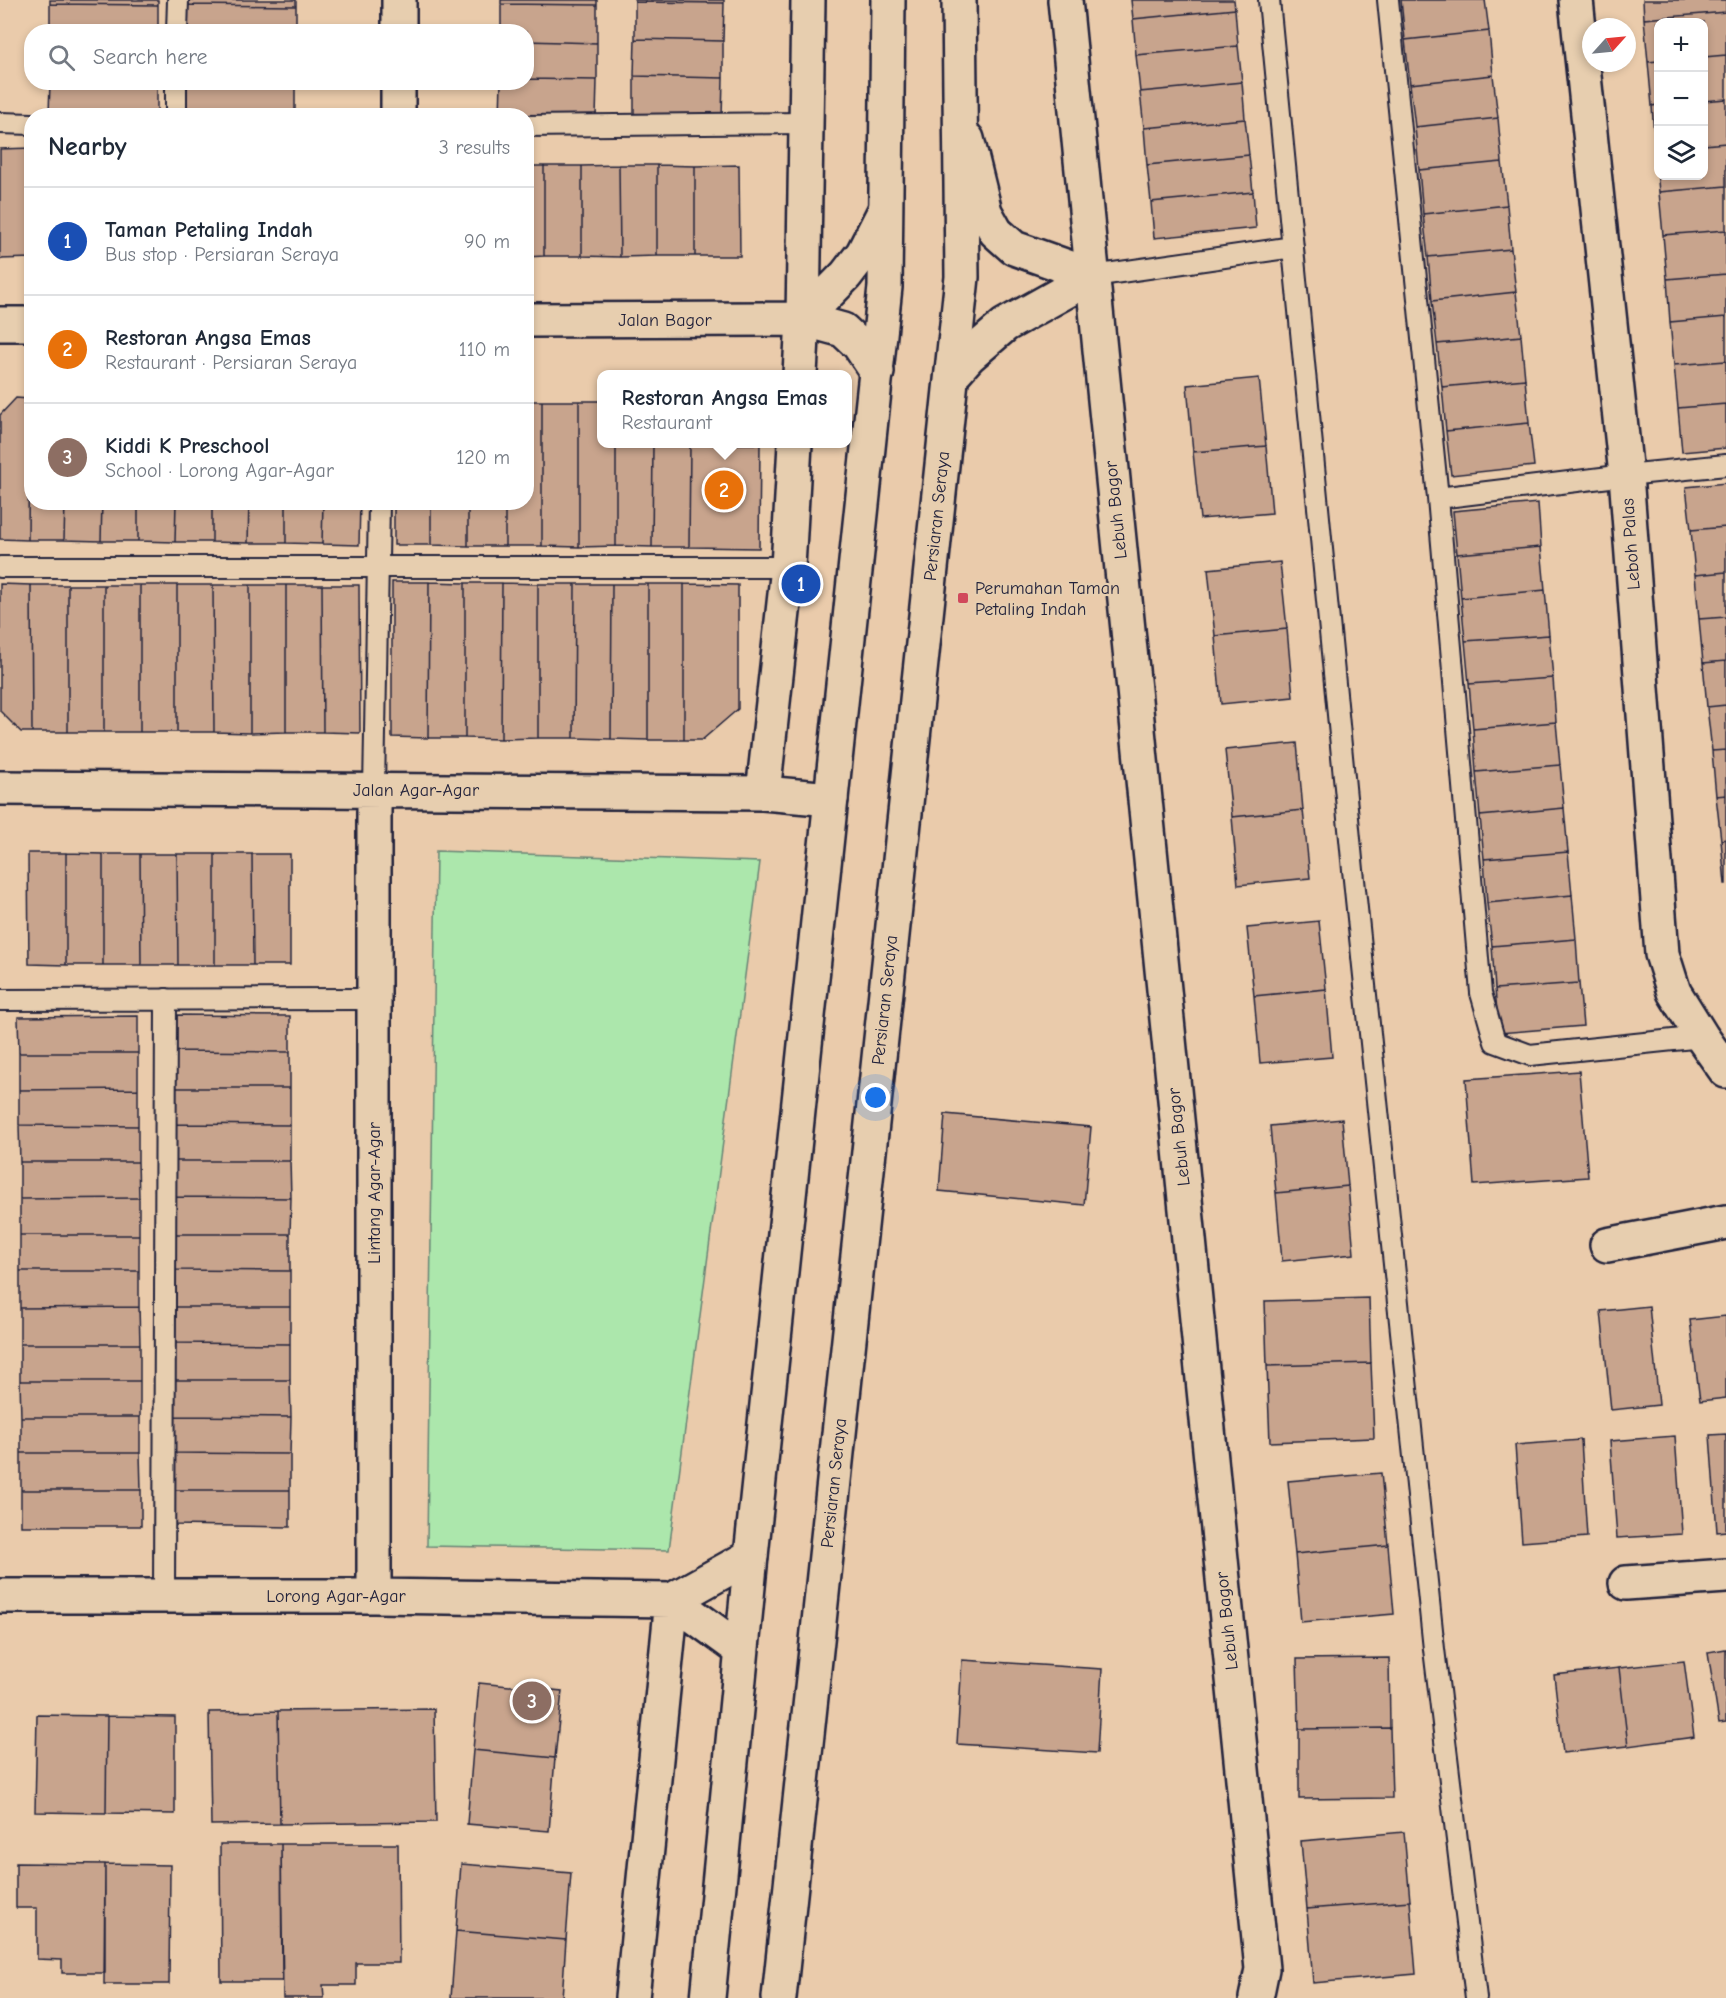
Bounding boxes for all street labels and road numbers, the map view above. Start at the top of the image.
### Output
street label: Jalan Bagor [618,310,713,331]
street label: Persiaran Seraya [920,450,954,582]
street label: Lebuh Bagor [1100,459,1132,560]
street label: Leboh Palas [1617,497,1645,591]
street label: Jalan Agar-Agar [353,780,480,801]
street label: Persiaran Seraya [868,934,902,1066]
street label: Lebuh Bagor [1163,1086,1195,1187]
street label: Lintang Agar-Agar [364,1121,385,1264]
street label: Persiaran Seraya [817,1417,851,1549]
street label: Lebuh Bagor [1211,1570,1243,1671]
street label: Lorong Agar-Agar [266,1586,407,1607]

